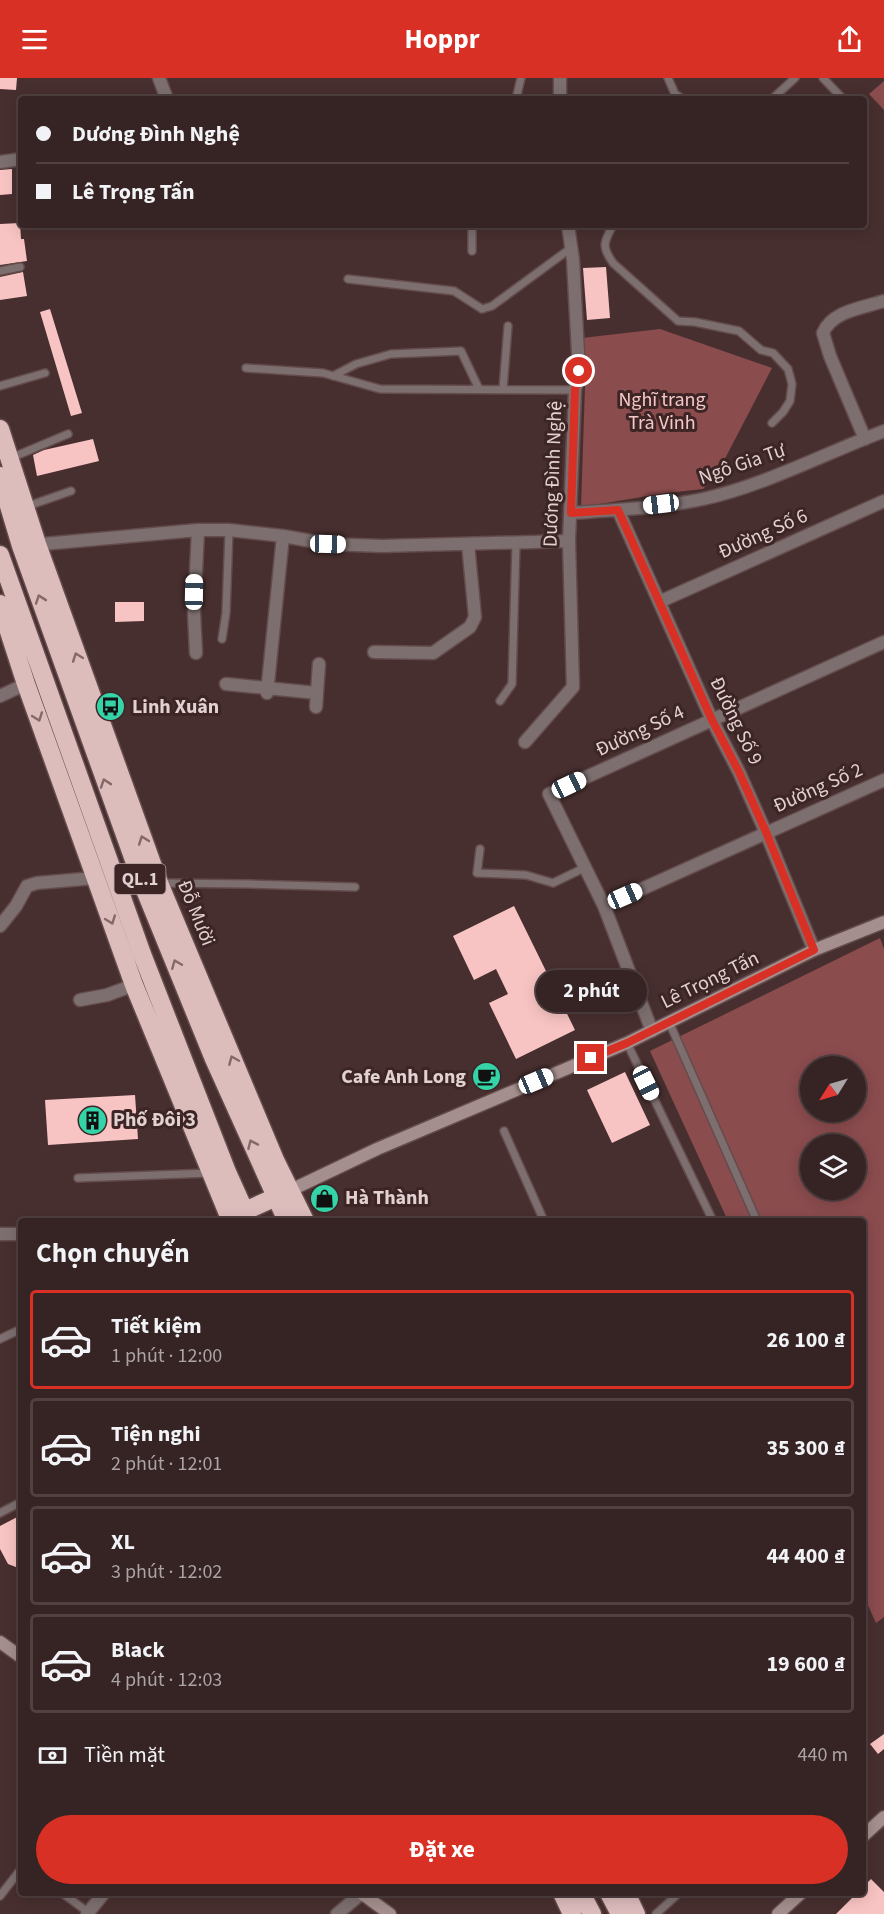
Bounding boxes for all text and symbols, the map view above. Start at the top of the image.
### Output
text: Hoppr [405,20,479,59]
icon: menu [18,23,51,56]
icon: share [833,23,866,56]
text: Dương Đình Nghệ [72,118,240,150]
text: Lê Trọng Tấn [72,176,195,208]
route start [565,357,592,384]
park label: Nghĩ trang Trà Vinh [618,386,706,437]
street label: Dương Đình Nghệ [536,400,570,548]
street label: Ngô Gia Tự [695,436,790,492]
car [642,493,680,515]
street label: Đường Số 6 [714,502,812,566]
car [310,535,346,553]
car [185,574,203,610]
one-way arrow [35,594,48,605]
one-way arrow [72,652,85,663]
street label: Đường Số 9 [703,672,769,770]
bus stop icon: Linh Xuân [95,691,127,723]
place label: Linh Xuân [132,693,219,721]
street label: Đường Số 4 [591,698,689,764]
one-way arrow [30,711,43,722]
street label: Đường Số 2 [769,756,867,820]
car [549,769,589,801]
one-way arrow [100,778,112,789]
one-way arrow [138,836,151,846]
road number: QL.1 [114,864,166,894]
street label: Đỗ Mười [170,876,222,950]
car [605,880,645,912]
one-way arrow [103,914,116,925]
street label: Lê Trọng Tấn [656,944,764,1016]
one-way arrow [171,960,183,971]
callout: 2 phút [536,971,646,1013]
text: 2 phút [563,977,620,1005]
route end [577,1044,604,1071]
one-way arrow [228,1055,240,1066]
north arrow [800,1056,866,1122]
map controls [800,1056,866,1200]
cafe icon: Cafe Anh Long [471,1061,503,1093]
place label: Cafe Anh Long [341,1063,466,1091]
car [630,1063,662,1103]
car [516,1066,556,1096]
building icon: Phố Đôi 3 [76,1104,108,1136]
place label: Phố Đôi 3 [113,1106,196,1134]
button: layers [800,1134,866,1200]
one-way arrow [247,1139,259,1150]
shop icon: Hà Thành [308,1182,340,1214]
place label: Hà Thành [345,1184,429,1212]
text: Chọn chuyến [36,1234,190,1273]
text: Tiết kiệm [111,1310,202,1342]
icon: car [39,1313,93,1367]
text: 26 100 ₫ [767,1324,845,1356]
text: 1 phút · 12:00 [111,1342,222,1370]
text: Tiện nghi [111,1418,201,1450]
icon: car [39,1421,93,1475]
text: 35 300 ₫ [767,1432,845,1464]
text: 2 phút · 12:01 [111,1450,222,1478]
text: XL [111,1526,135,1558]
icon: car [39,1529,93,1583]
text: 44 400 ₫ [767,1540,845,1572]
text: 3 phút · 12:02 [111,1558,222,1586]
text: Black [111,1634,165,1666]
icon: car [39,1637,93,1691]
text: 19 600 ₫ [767,1648,845,1680]
text: 4 phút · 12:03 [111,1666,222,1694]
icon: cash [36,1739,69,1772]
text: Tiền mặt [84,1739,165,1771]
text: 440 m [798,1741,848,1769]
button: Đặt xe [36,1815,848,1884]

